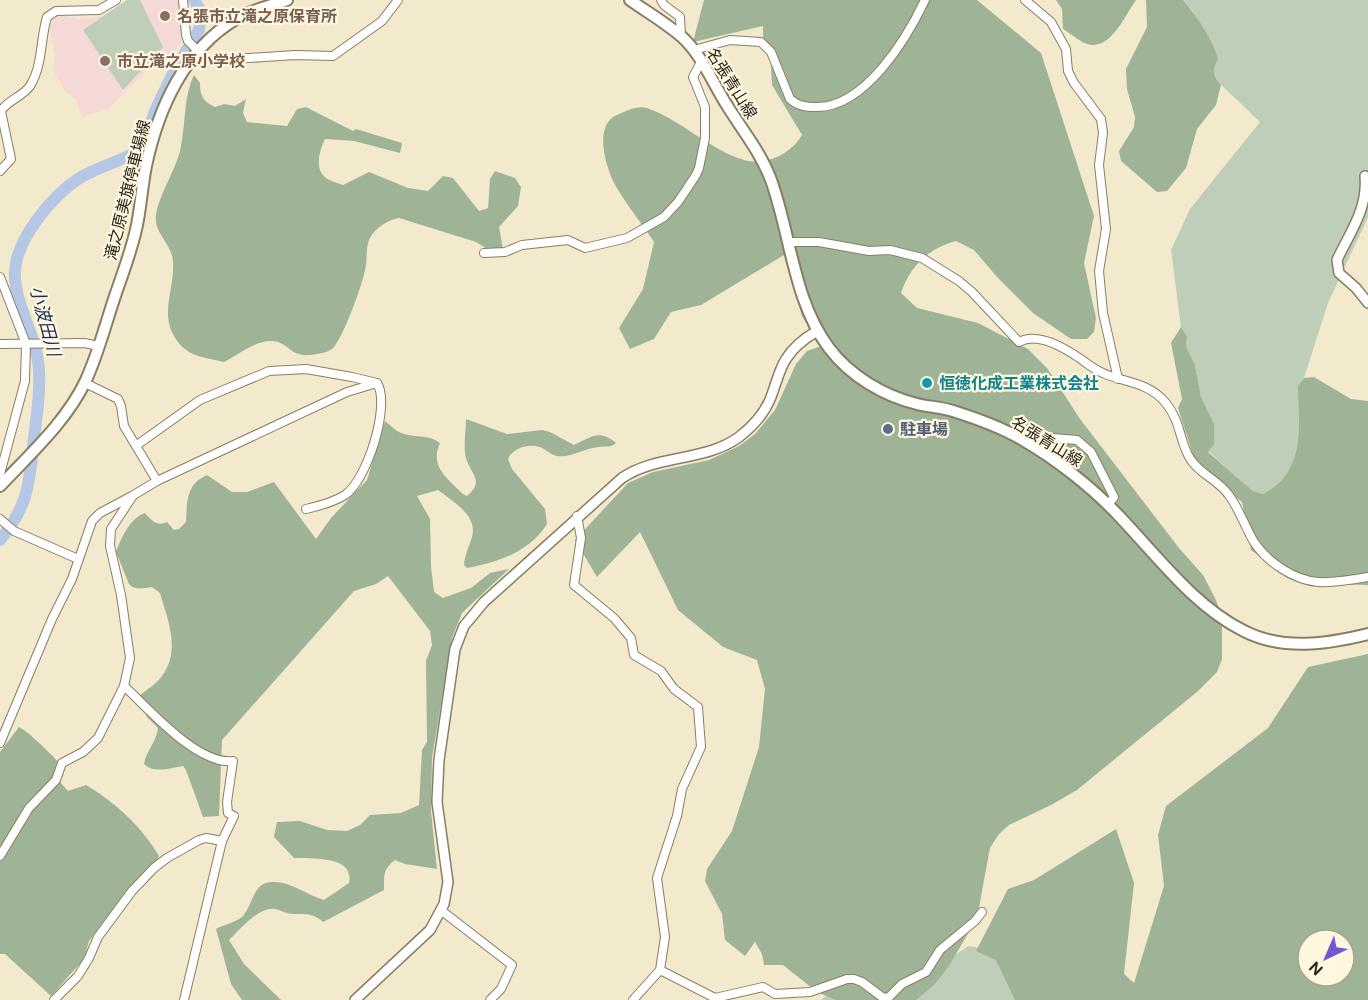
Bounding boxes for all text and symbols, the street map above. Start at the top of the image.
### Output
place label: 名張市立滝之原保育所 [177,6,337,27]
marker: 名張市立滝之原保育所 [158,9,172,23]
street label: 名張青山線 [701,44,762,123]
place label: 市立滝之原小学校 [117,51,245,72]
marker: 市立滝之原小学校 [98,54,112,68]
street label: 滝之原美旗停車場線 [100,118,155,263]
water label: 小波田川 [24,283,66,361]
place label: 恒徳化成工業株式会社 [939,373,1099,394]
marker: 恒徳化成工業株式会社 [920,376,934,390]
street label: 名張青山線 [1007,411,1086,472]
place label: 駐車場 [900,419,948,440]
marker: 駐車場 [881,422,895,436]
north arrow [1296,928,1356,988]
text: N [1304,957,1327,980]

